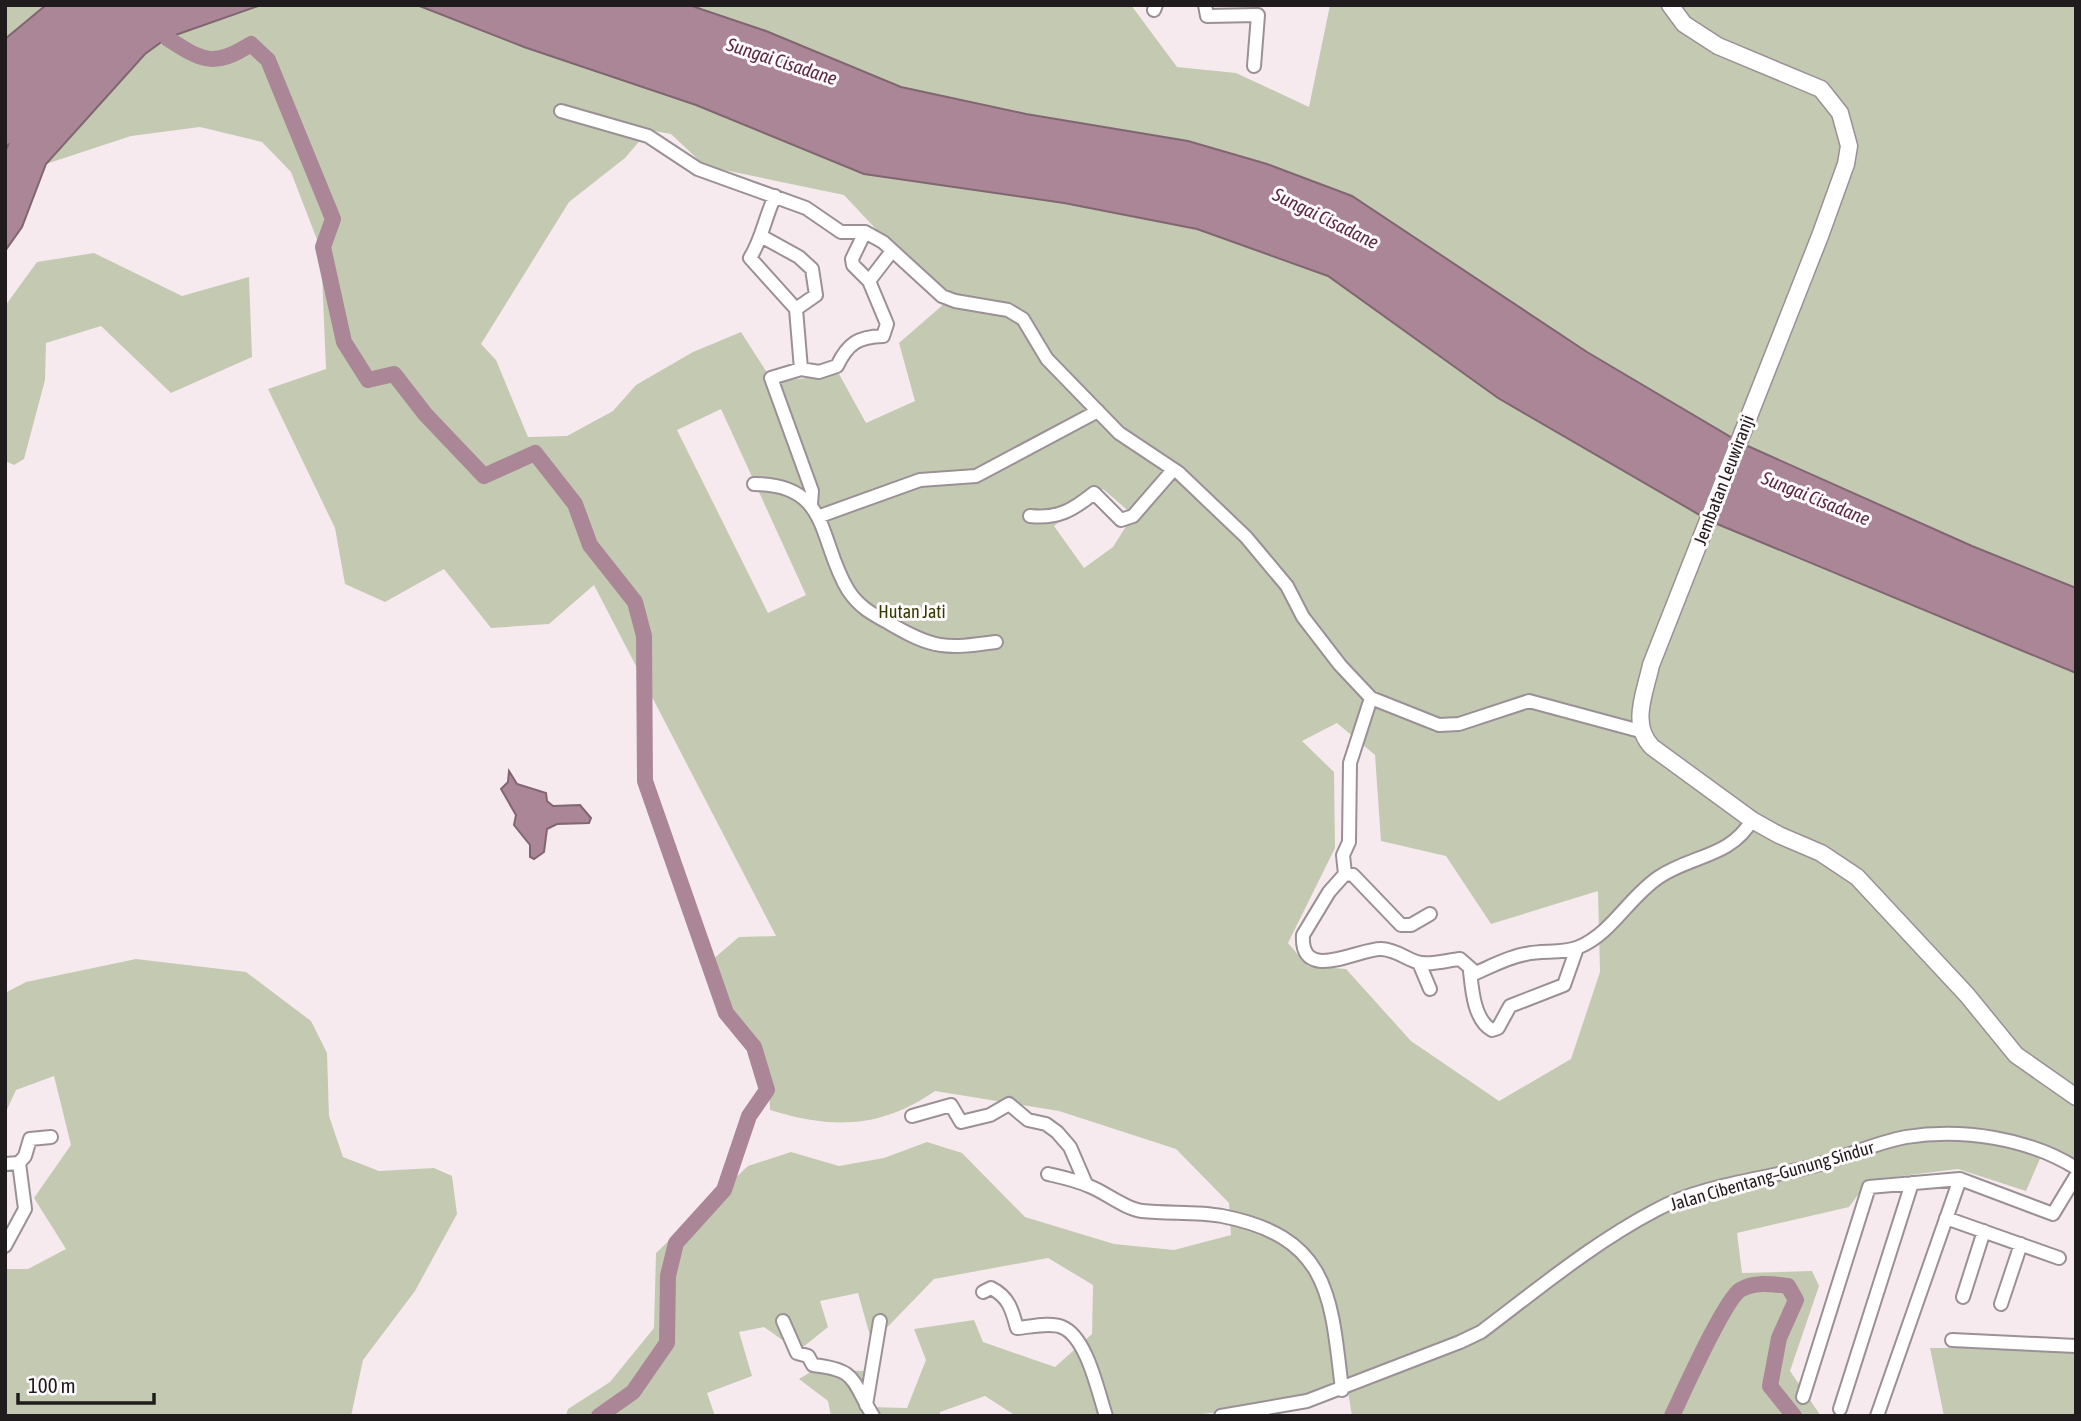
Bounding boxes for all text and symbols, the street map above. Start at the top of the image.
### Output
water label: Sungai Cisadane [723,32,840,89]
water label: Sungai Cisadane [1269,182,1382,253]
street label: Jembatan Leuwiranji [1689,412,1758,548]
water label: Sungai Cisadane [1758,466,1873,530]
park label: Hutan Jati [878,601,946,622]
street label: Jalan Cibentang–Gunung Sindur [1668,1136,1877,1215]
scale bar [18,1362,154,1406]
text: 100 m [28,1373,76,1397]

